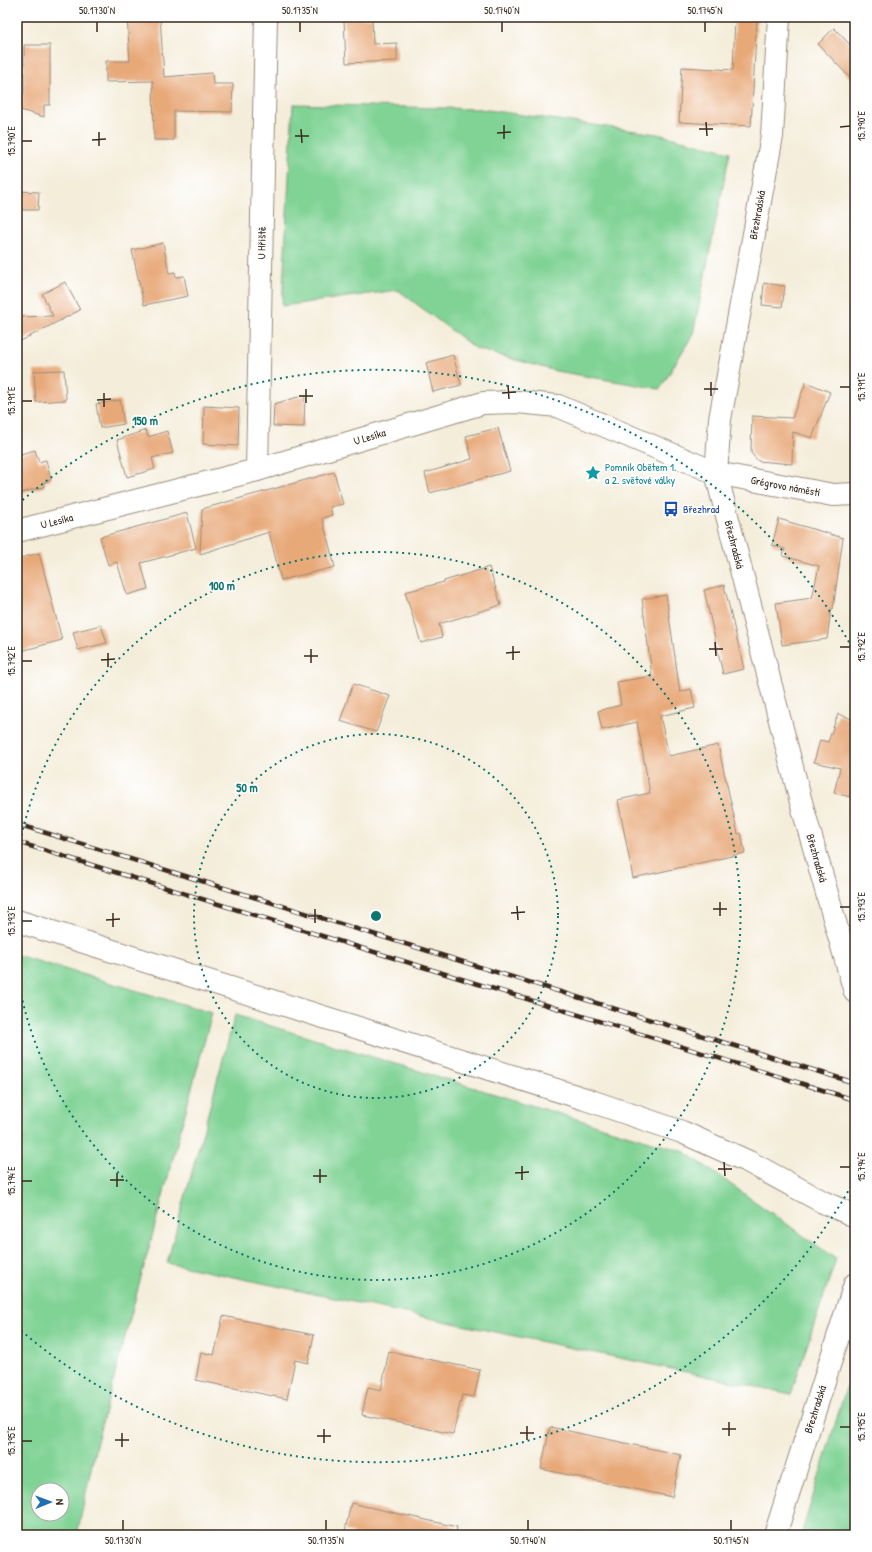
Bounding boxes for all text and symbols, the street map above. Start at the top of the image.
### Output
text: 50.1730°N [79,4,115,17]
text: 50.1735°N [282,4,318,17]
text: 50.1740°N [484,4,520,17]
text: 50.1745°N [687,4,723,17]
text: 15.790°E [855,111,868,141]
text: 15.790°E [5,126,18,156]
street label: Březhradská [746,189,768,241]
street label: U Hřiště [254,226,269,260]
text: 15.791°E [855,372,868,402]
text: 15.791°E [5,386,18,416]
text: 150 m [132,412,158,429]
street label: U Lesíka [352,425,388,448]
place label: Pomník Obětem 1. a 2. světové války [605,460,676,487]
place icon: Pomník Obětem 1. a 2. světové války [584,464,602,482]
street label: Grégrovo náměstí [750,473,822,499]
bus stop icon: Březhrad [662,500,680,518]
place label: Březhrad [683,502,720,516]
street label: U Lesíka [39,510,75,532]
street label: Březhradská [722,519,748,571]
text: 100 m [209,577,235,594]
text: 15.792°E [855,631,868,662]
text: 15.792°E [5,645,18,676]
text: 50 m [236,779,258,796]
street label: Březhradská [803,832,831,884]
text: 15.793°E [855,892,868,922]
text: 15.793°E [5,906,18,936]
centre of rings [369,909,383,923]
text: 15.794°E [855,1152,868,1182]
text: 15.794°E [5,1166,18,1196]
street label: Březhradská [801,1383,829,1435]
text: 15.795°E [855,1412,868,1442]
text: 15.795°E [5,1426,18,1456]
north arrow [30,1482,70,1522]
text: N [53,1499,67,1505]
text: 50.1730°N [105,1534,141,1547]
text: 50.1735°N [308,1534,344,1547]
text: 50.1740°N [510,1534,546,1547]
text: 50.1745°N [713,1534,749,1547]

